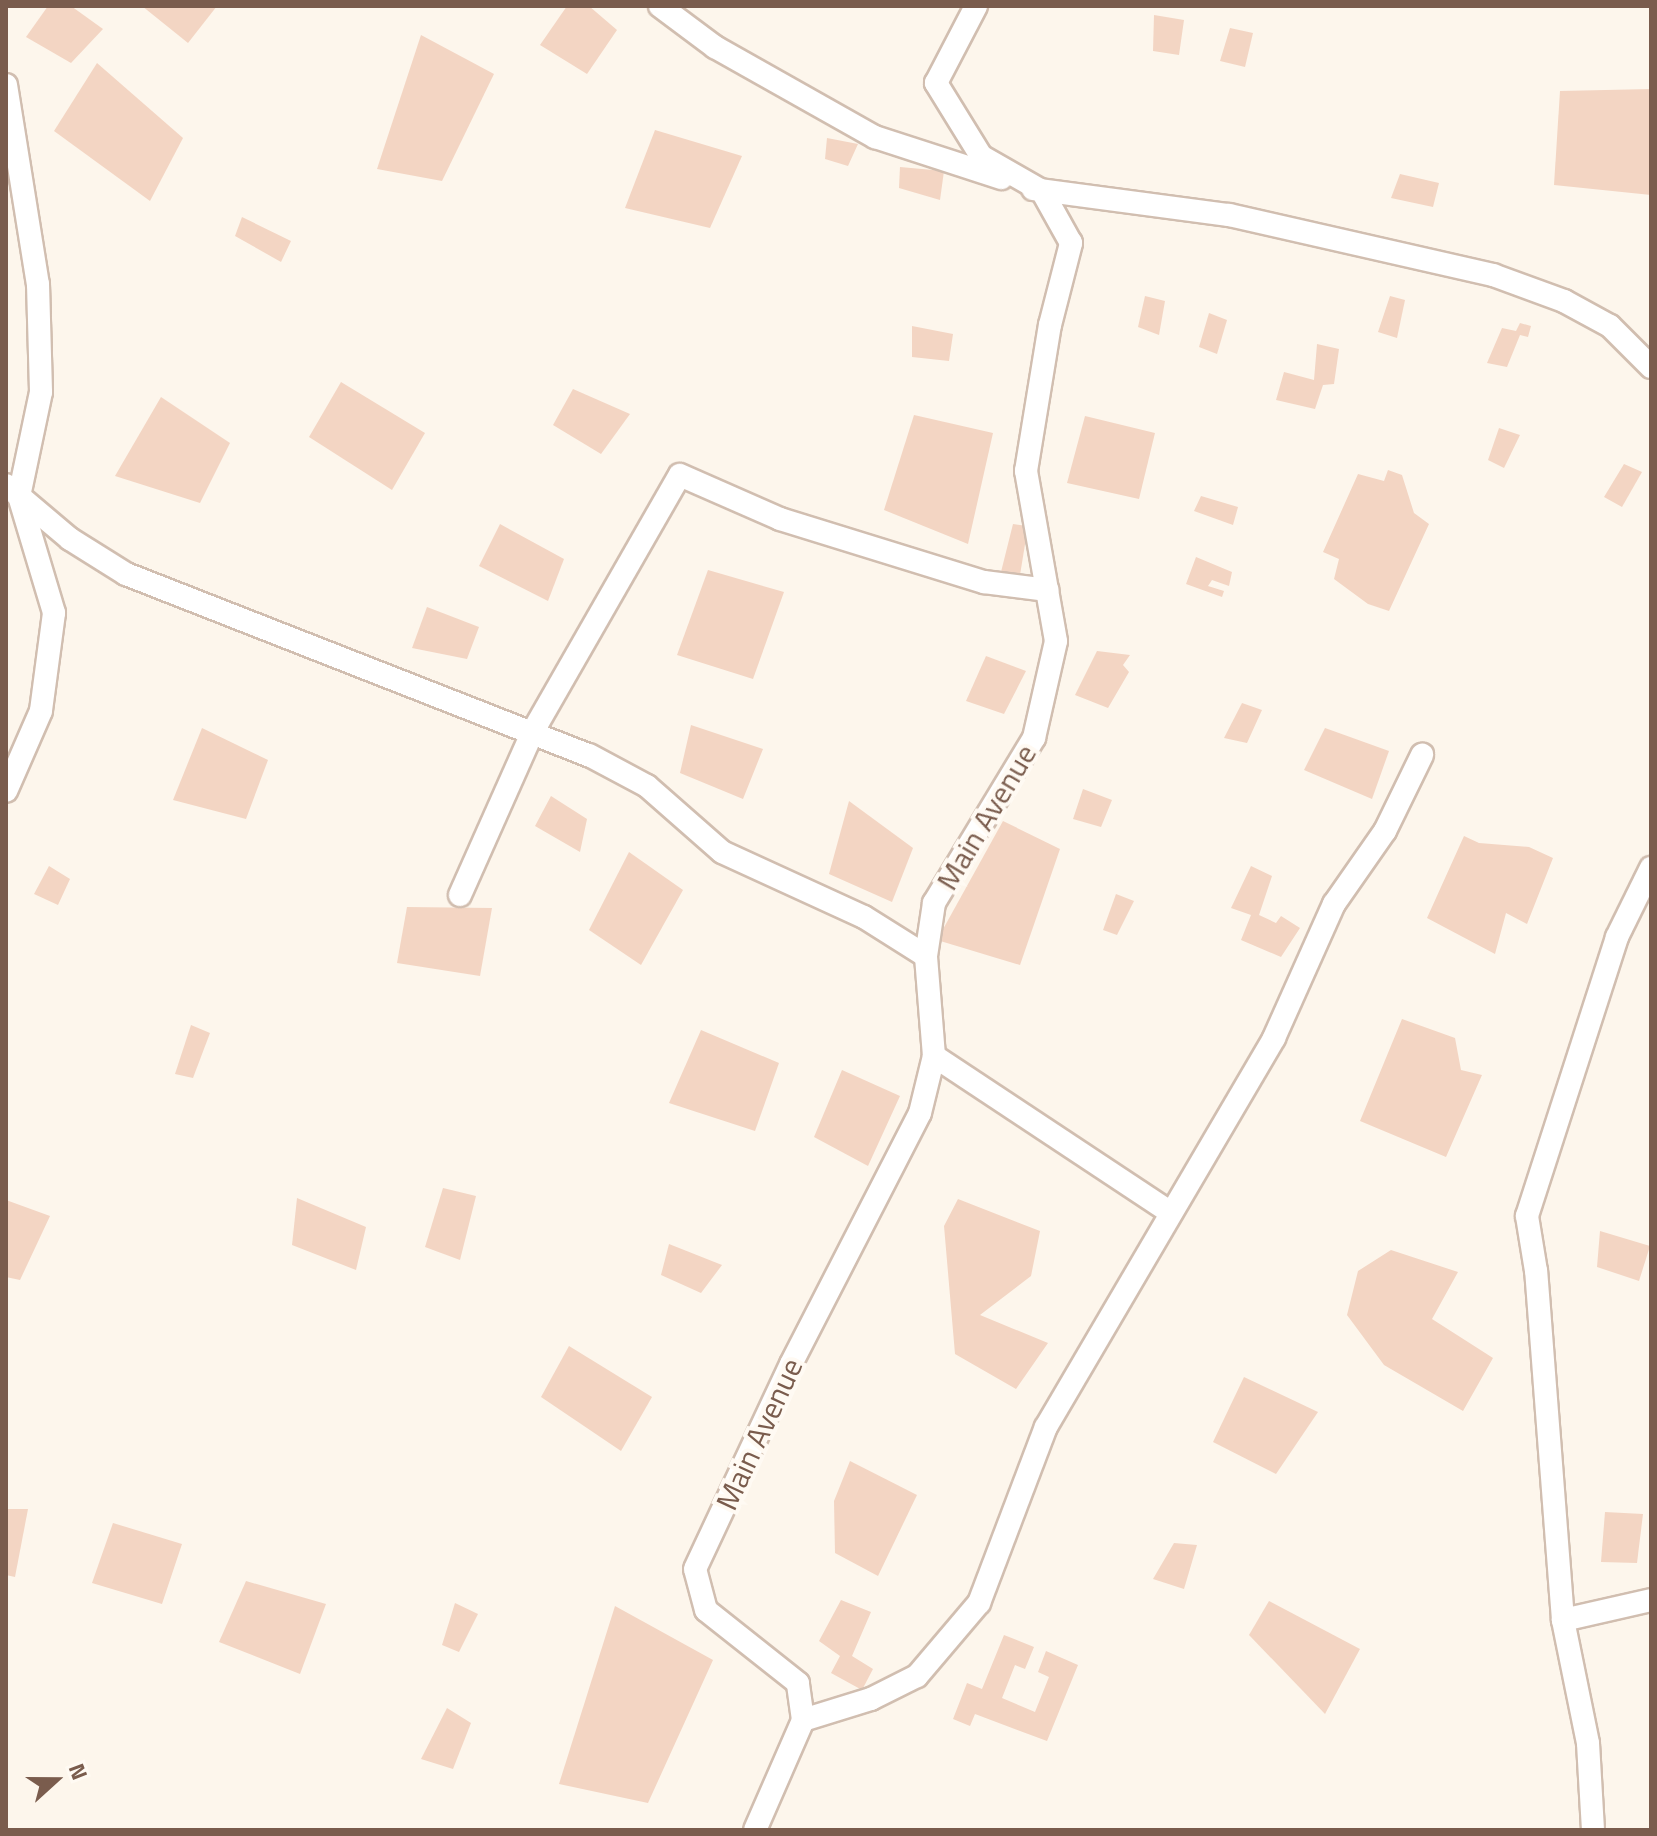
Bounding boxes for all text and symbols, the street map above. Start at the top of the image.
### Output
street label: Main Avenue [929,738,1043,896]
street label: Main Avenue [708,1352,810,1516]
north arrow [16,1740,96,1820]
text: N [60,1758,97,1785]

